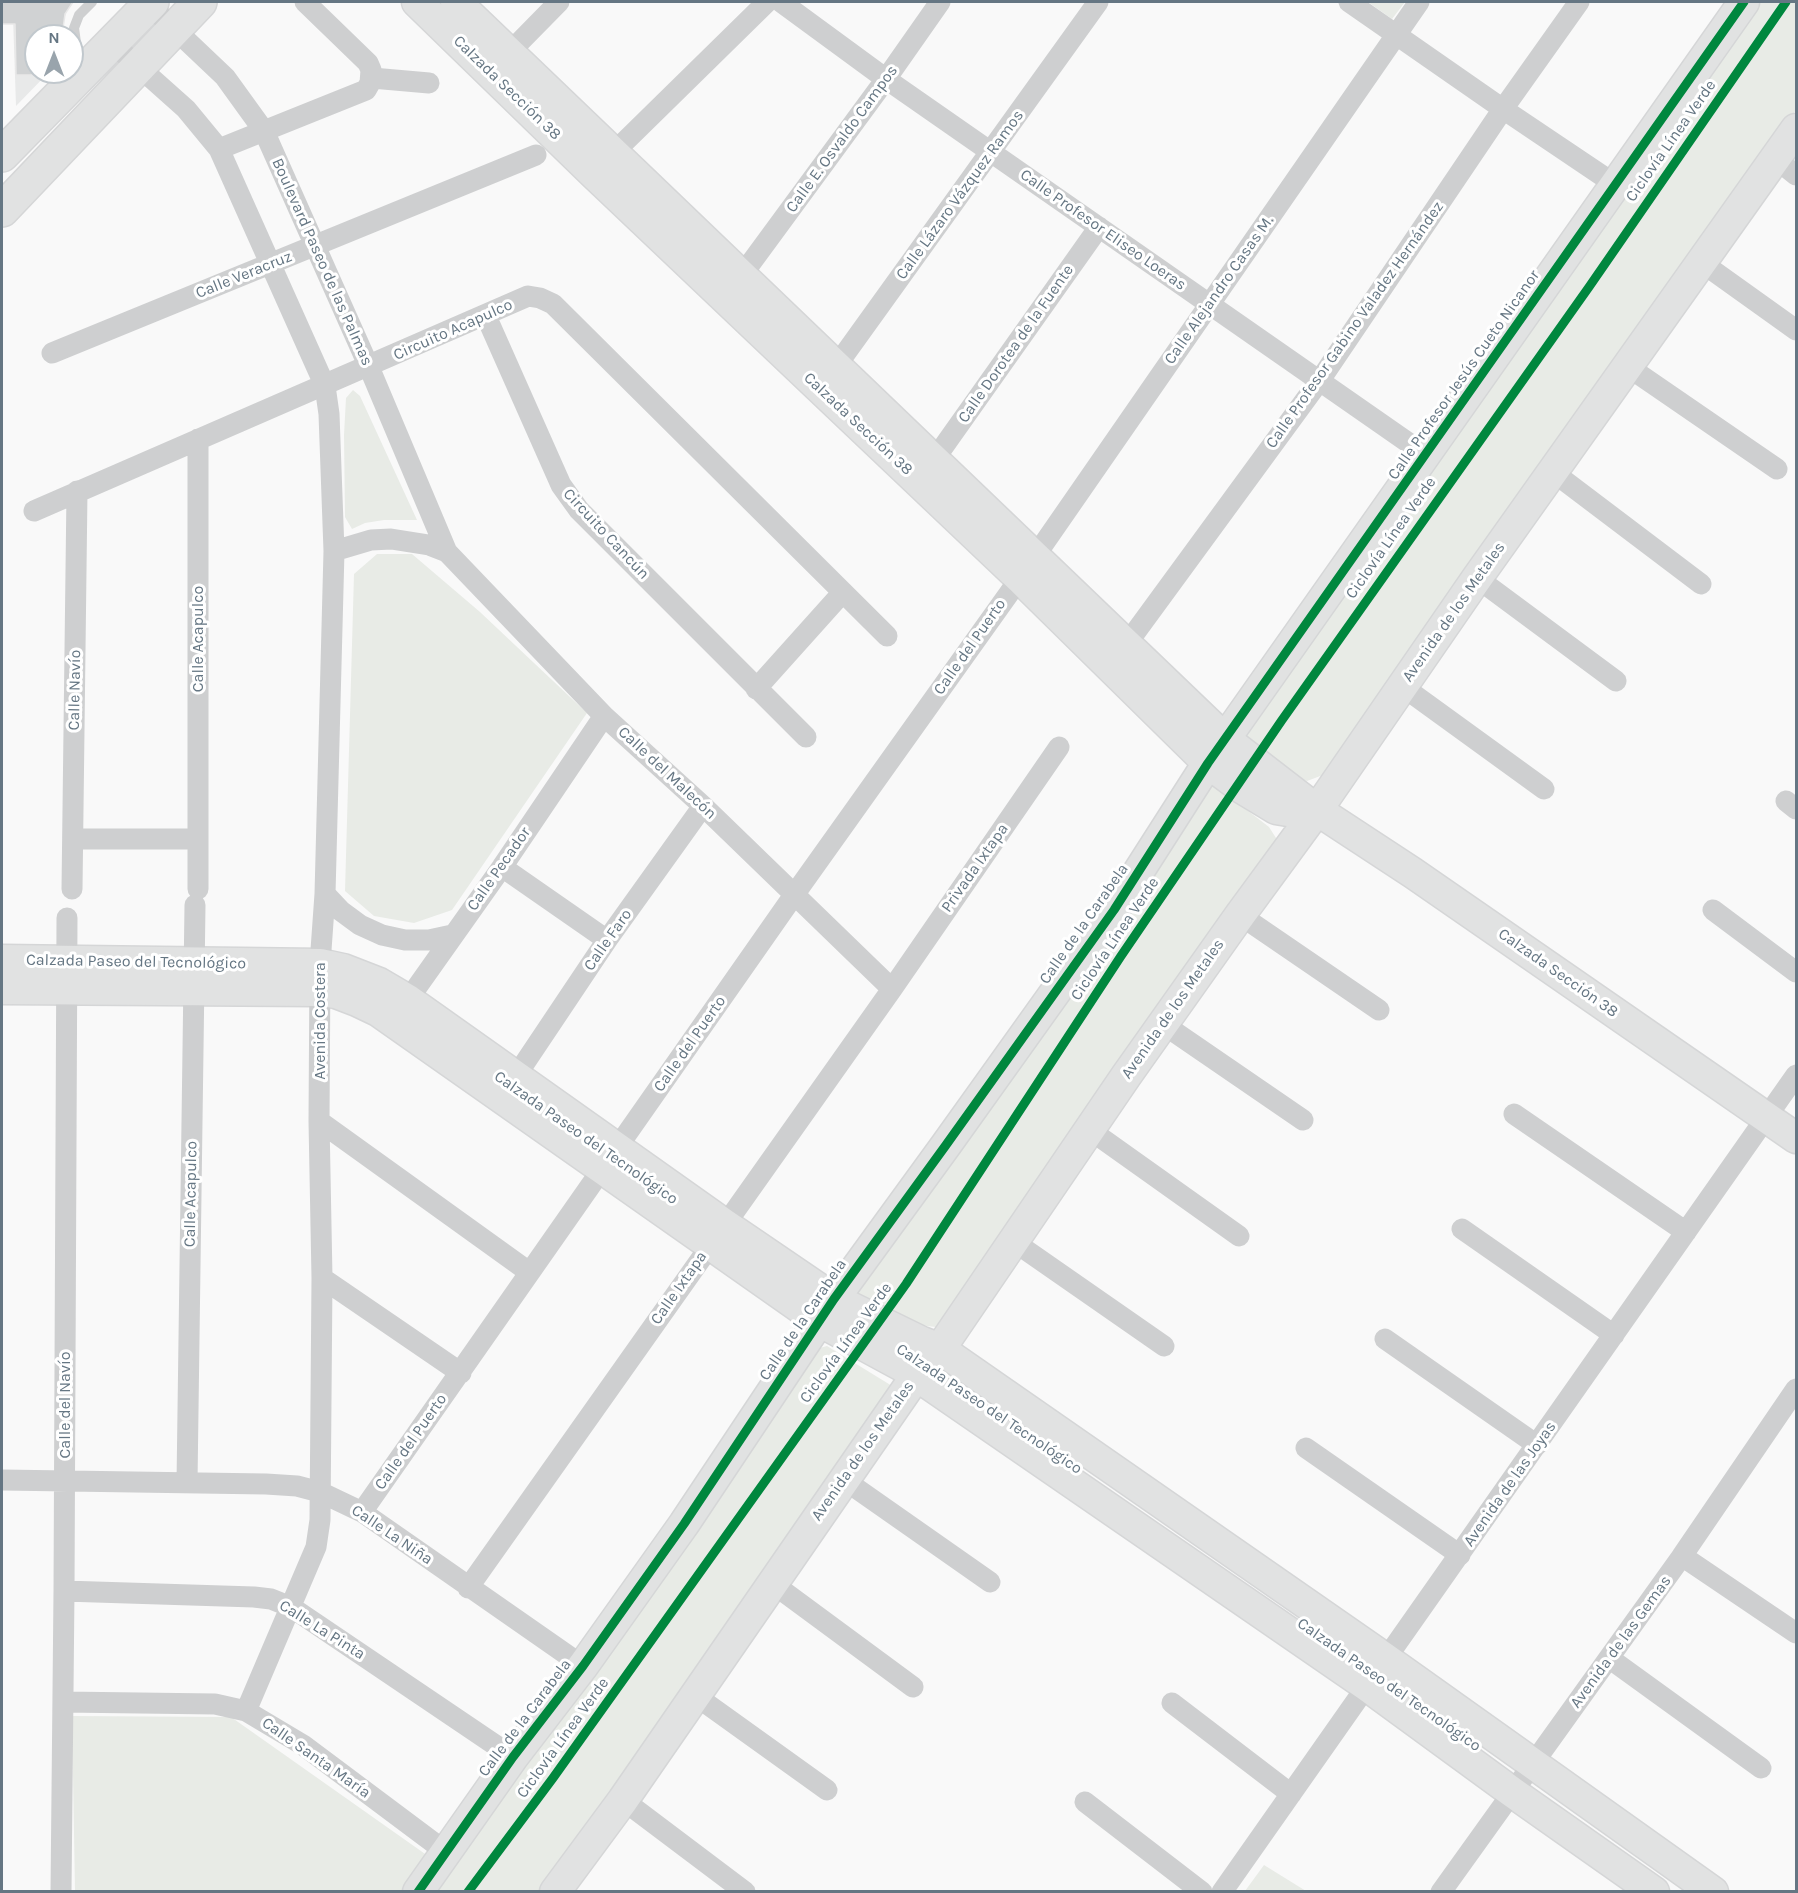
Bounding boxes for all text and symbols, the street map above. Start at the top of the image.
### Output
north arrow [24,24,84,84]
text: N [48,28,60,47]
street label: Calzada Sección 38 [449,32,565,144]
street label: Calle E. Osvaldo Campos [782,62,902,216]
street label: Ciclovía Línea Verde [1622,76,1720,206]
street label: Calle Lázaro Vázquez Ramos [892,106,1028,284]
street label: Boulevard Paseo de las Palmas [267,155,377,369]
street label: Calle Profesor Eliseo Loeras [1016,165,1190,295]
street label: Calle Profesor Gabino Valadez Hernández [1262,198,1448,452]
street label: Calle Alejandro Casas M. [1160,212,1278,368]
street label: Calle Veracruz [193,247,295,303]
street label: Calle Dorotea de la Fuente [954,261,1078,427]
street label: Calle Profesor Jesús Cueto Nicanor [1384,266,1544,484]
street label: Circuito Acapulco [390,295,516,365]
street label: Calzada Sección 38 [799,368,917,480]
street label: Ciclovía Línea Verde [1342,473,1440,603]
street label: Circuito Cancún [559,484,653,584]
street label: Avenida de los Metales [1398,538,1510,686]
street label: Calle Acapulco [188,586,208,692]
street label: Calle del Puerto [930,595,1010,699]
street label: Calle Navío [65,649,85,731]
street label: Calle del Malecón [614,723,720,823]
street label: Privada Ixtapa [937,820,1013,916]
street label: Calle Pecador [463,823,535,915]
street label: Calle de la Carabela [1035,860,1133,988]
street label: Ciclovía Línea Verde [1067,874,1163,1004]
street label: Calle Faro [580,905,636,975]
street label: Calzada Sección 38 [1494,924,1622,1022]
street label: Avenida de los Metales [1117,935,1229,1083]
street label: Calzada Paseo del Tecnológico [26,950,246,974]
street label: Avenida Costera [310,962,330,1080]
street label: Calle del Puerto [650,992,730,1096]
street label: Calzada Paseo del Tecnológico [490,1067,682,1209]
street label: Calle Acapulco [180,1141,202,1247]
street label: Calle Ixtapa [647,1248,711,1328]
street label: Calle de la Carabela [755,1256,851,1384]
street label: Ciclovía Línea Verde [796,1279,896,1407]
street label: Calzada Paseo del Tecnológico [892,1340,1086,1478]
street label: Calle del Navío [55,1352,75,1458]
street label: Avenida de los Metales [807,1377,919,1525]
street label: Calle del Puerto [371,1390,451,1494]
street label: Avenida de las Joyas [1460,1418,1560,1550]
street label: Calle La Niña [348,1501,436,1569]
street label: Avenida de las Gemas [1566,1572,1676,1712]
street label: Calle La Pinta [275,1596,369,1664]
street label: Calzada Paseo del Tecnológico [1293,1614,1485,1756]
street label: Calle de la Carabela [474,1655,576,1781]
street label: Ciclovía Línea Verde [513,1674,613,1802]
street label: Calle Santa María [258,1713,374,1803]

